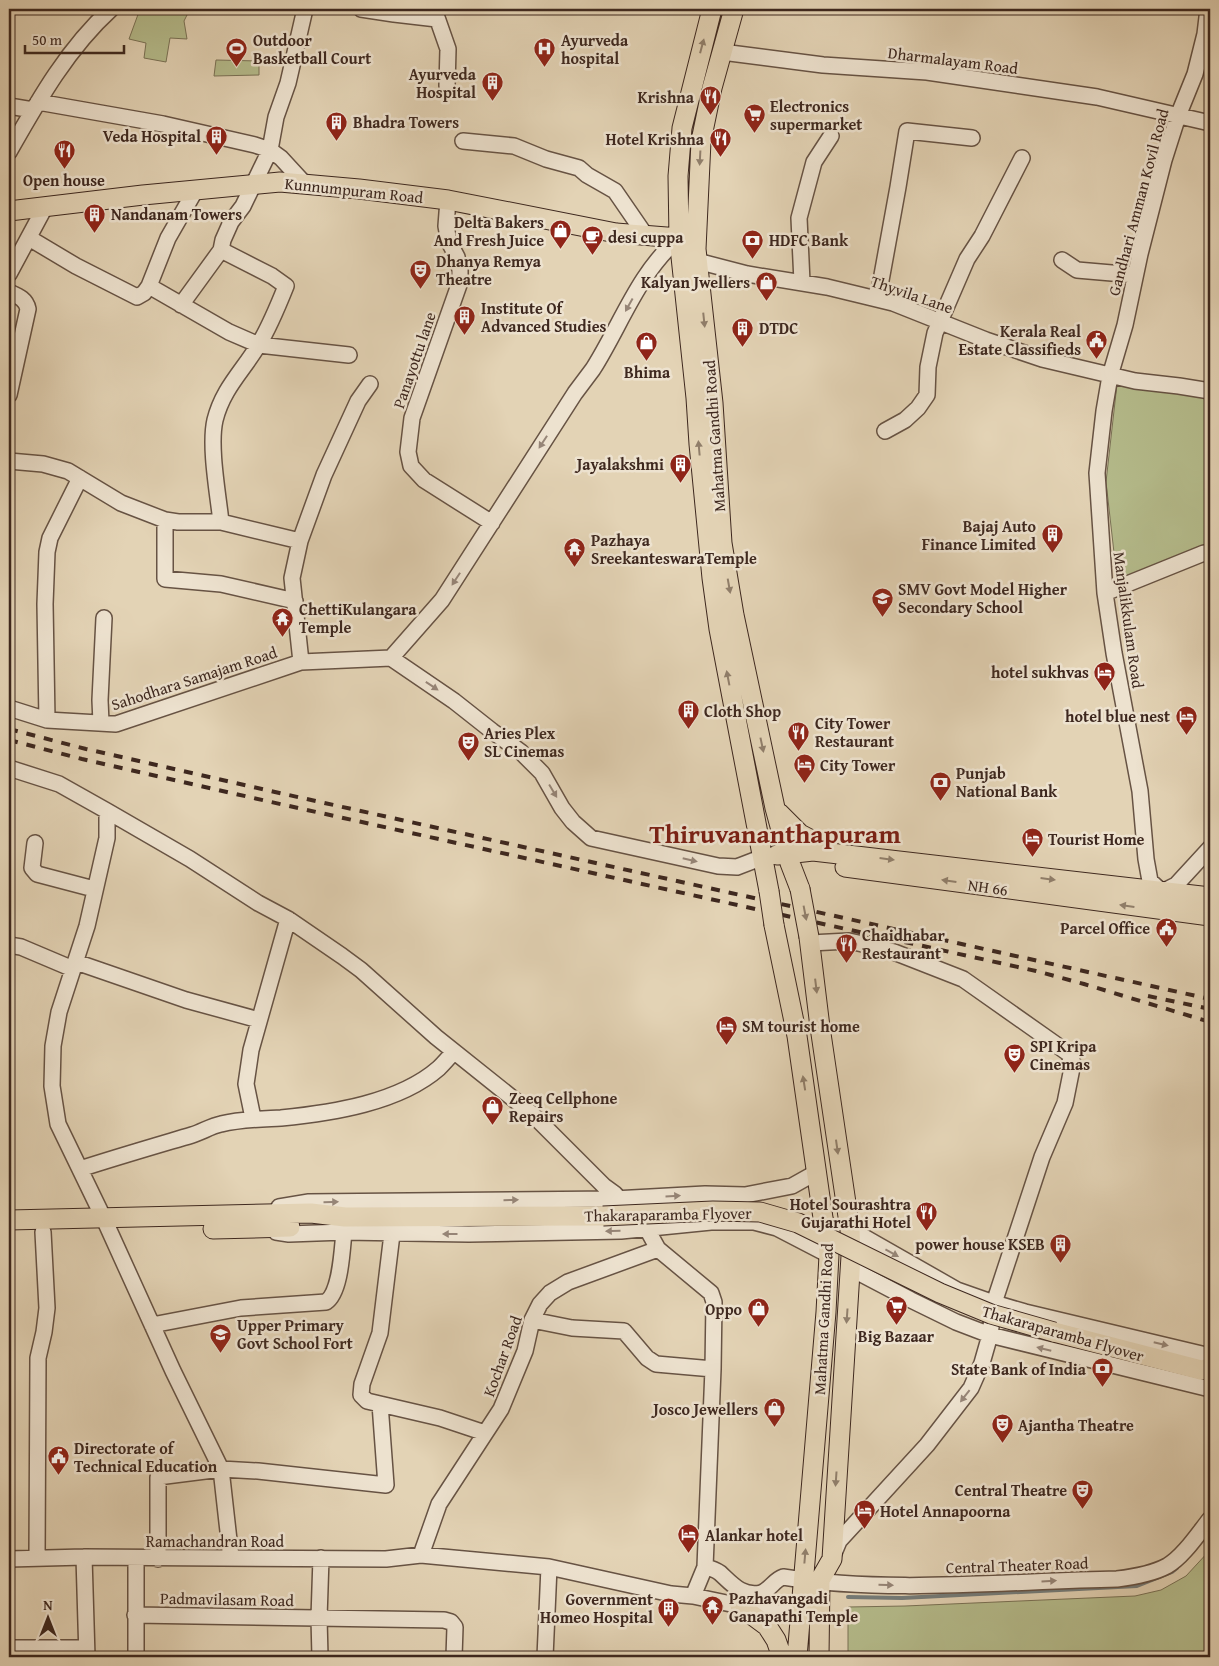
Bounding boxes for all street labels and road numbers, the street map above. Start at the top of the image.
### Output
street label: Dharmalayam Road [887,40,1020,80]
street label: Gandhari Amman Kovil Road [1101,105,1175,298]
street label: Kunnumpuram Road [284,171,425,209]
street label: Thyvila Lane [868,269,956,319]
street label: Panayottu lane [386,309,442,411]
street label: Mahatma Gandhi Road [697,359,731,513]
street label: Manjalikkulam Road [1108,550,1151,690]
street label: Sahodhara Samajam Road [108,640,280,716]
street label: NH 66 [967,872,1010,902]
street label: Thakaraparamba Flyover [584,1201,752,1227]
street label: Mahatma Gandhi Road [807,1242,839,1396]
street label: Thakaraparamba Flyover [979,1298,1147,1368]
street label: Kochar Road [476,1312,528,1400]
street label: Ramachandran Road [146,1529,285,1553]
street label: Central Theater Road [945,1551,1089,1579]
street label: Padmavilasam Road [160,1586,294,1612]

